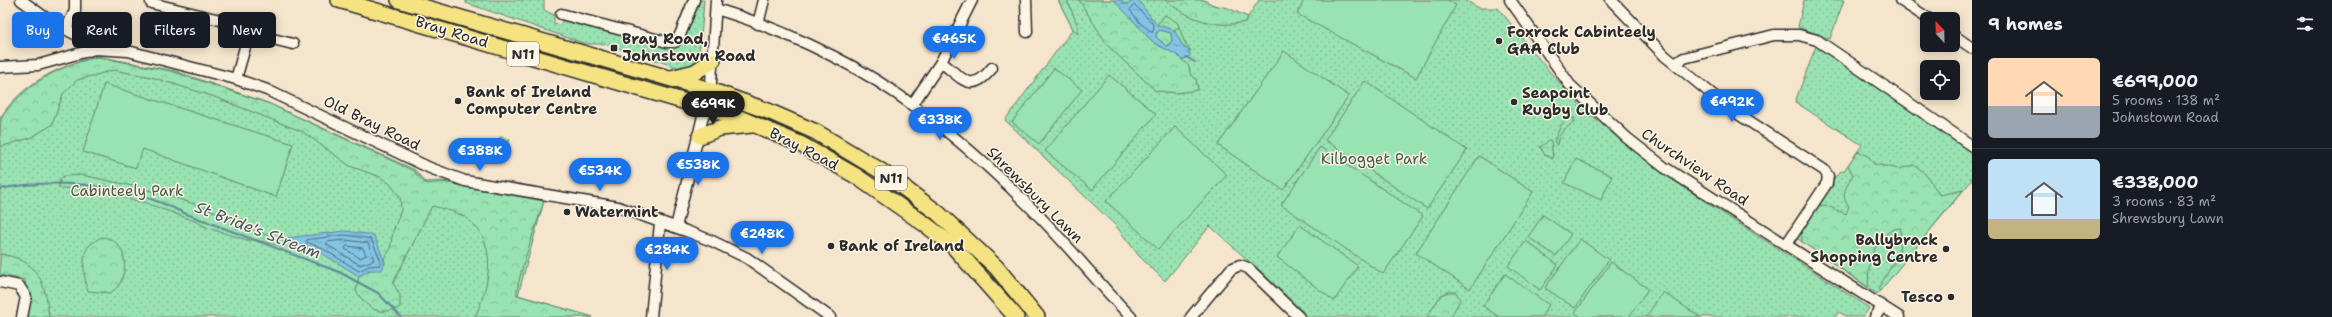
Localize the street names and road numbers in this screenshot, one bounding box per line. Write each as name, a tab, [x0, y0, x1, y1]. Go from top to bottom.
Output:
street label: Bray Road	[413, 11, 491, 53]
road number: N11	[507, 42, 539, 66]
street label: Old Bray Road	[320, 91, 424, 155]
street label: Bray Road	[766, 123, 843, 175]
street label: Churchview Road	[1637, 124, 1753, 211]
street label: Shrewsbury Lawn	[982, 142, 1088, 248]
road number: N11	[875, 166, 907, 190]

